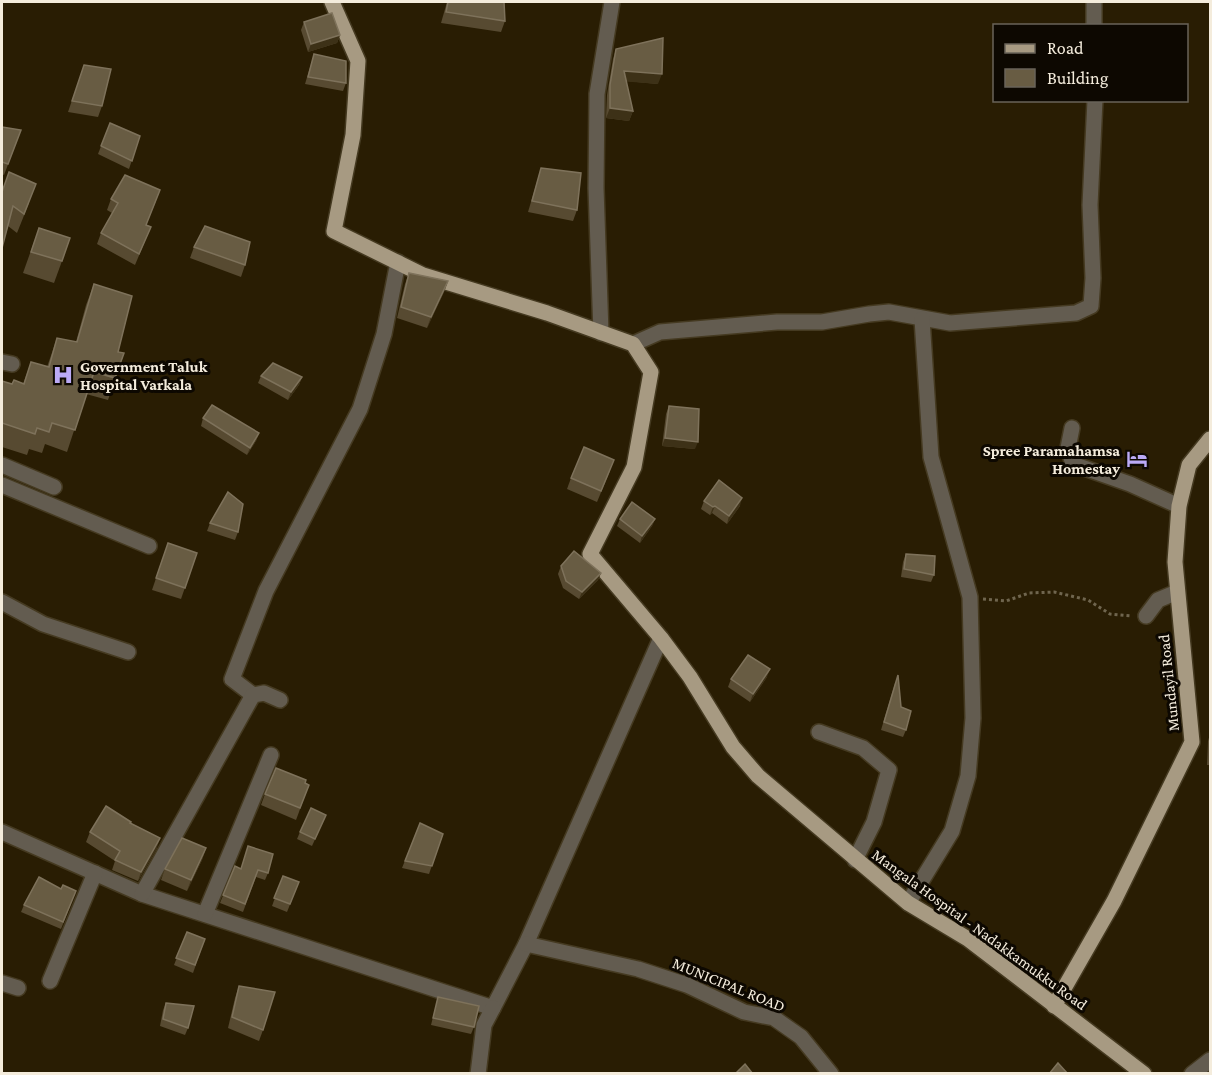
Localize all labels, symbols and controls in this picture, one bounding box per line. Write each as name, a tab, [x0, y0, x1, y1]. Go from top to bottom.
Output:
legend	[993, 24, 1188, 102]
text: Road	[1047, 38, 1084, 58]
text: Building	[1047, 68, 1109, 88]
place label: Government Taluk Hospital Varkala	[80, 358, 208, 393]
hospital icon: Government Taluk Hospital Varkala	[51, 363, 75, 387]
place label: Spree Paramahamsa Homestay	[983, 442, 1120, 477]
hotel icon: Spree Paramahamsa Homestay	[1125, 447, 1149, 471]
street label: Mundayil Road	[1155, 633, 1183, 732]
street label: Mangala Hospital - Nadakkamukku Road	[868, 846, 1091, 1014]
street label: MUNICIPAL ROAD	[670, 954, 788, 1015]

